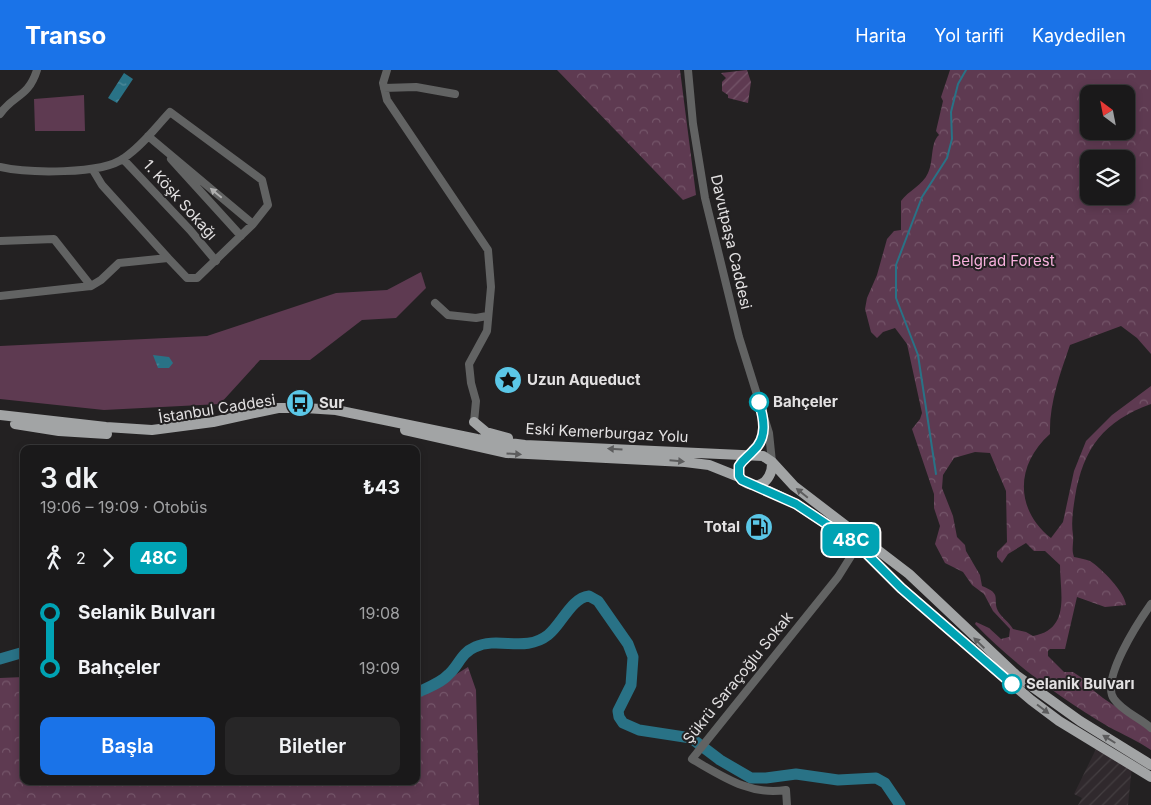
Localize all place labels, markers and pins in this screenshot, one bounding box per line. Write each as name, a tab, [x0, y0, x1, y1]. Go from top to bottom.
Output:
place icon: Uzun Aqueduct	[493, 365, 523, 395]
place label: Uzun Aqueduct	[527, 370, 641, 389]
bus stop icon: Sur	[285, 388, 315, 418]
marker: Bahçeler	[749, 392, 769, 412]
place label: Bahçeler	[773, 392, 838, 411]
place label: Sur	[319, 393, 344, 412]
fuel station icon: Total	[744, 512, 774, 542]
place label: Total	[704, 517, 740, 536]
marker: Selanik Bulvarı	[1002, 674, 1022, 694]
place label: Selanik Bulvarı	[1026, 674, 1135, 693]

